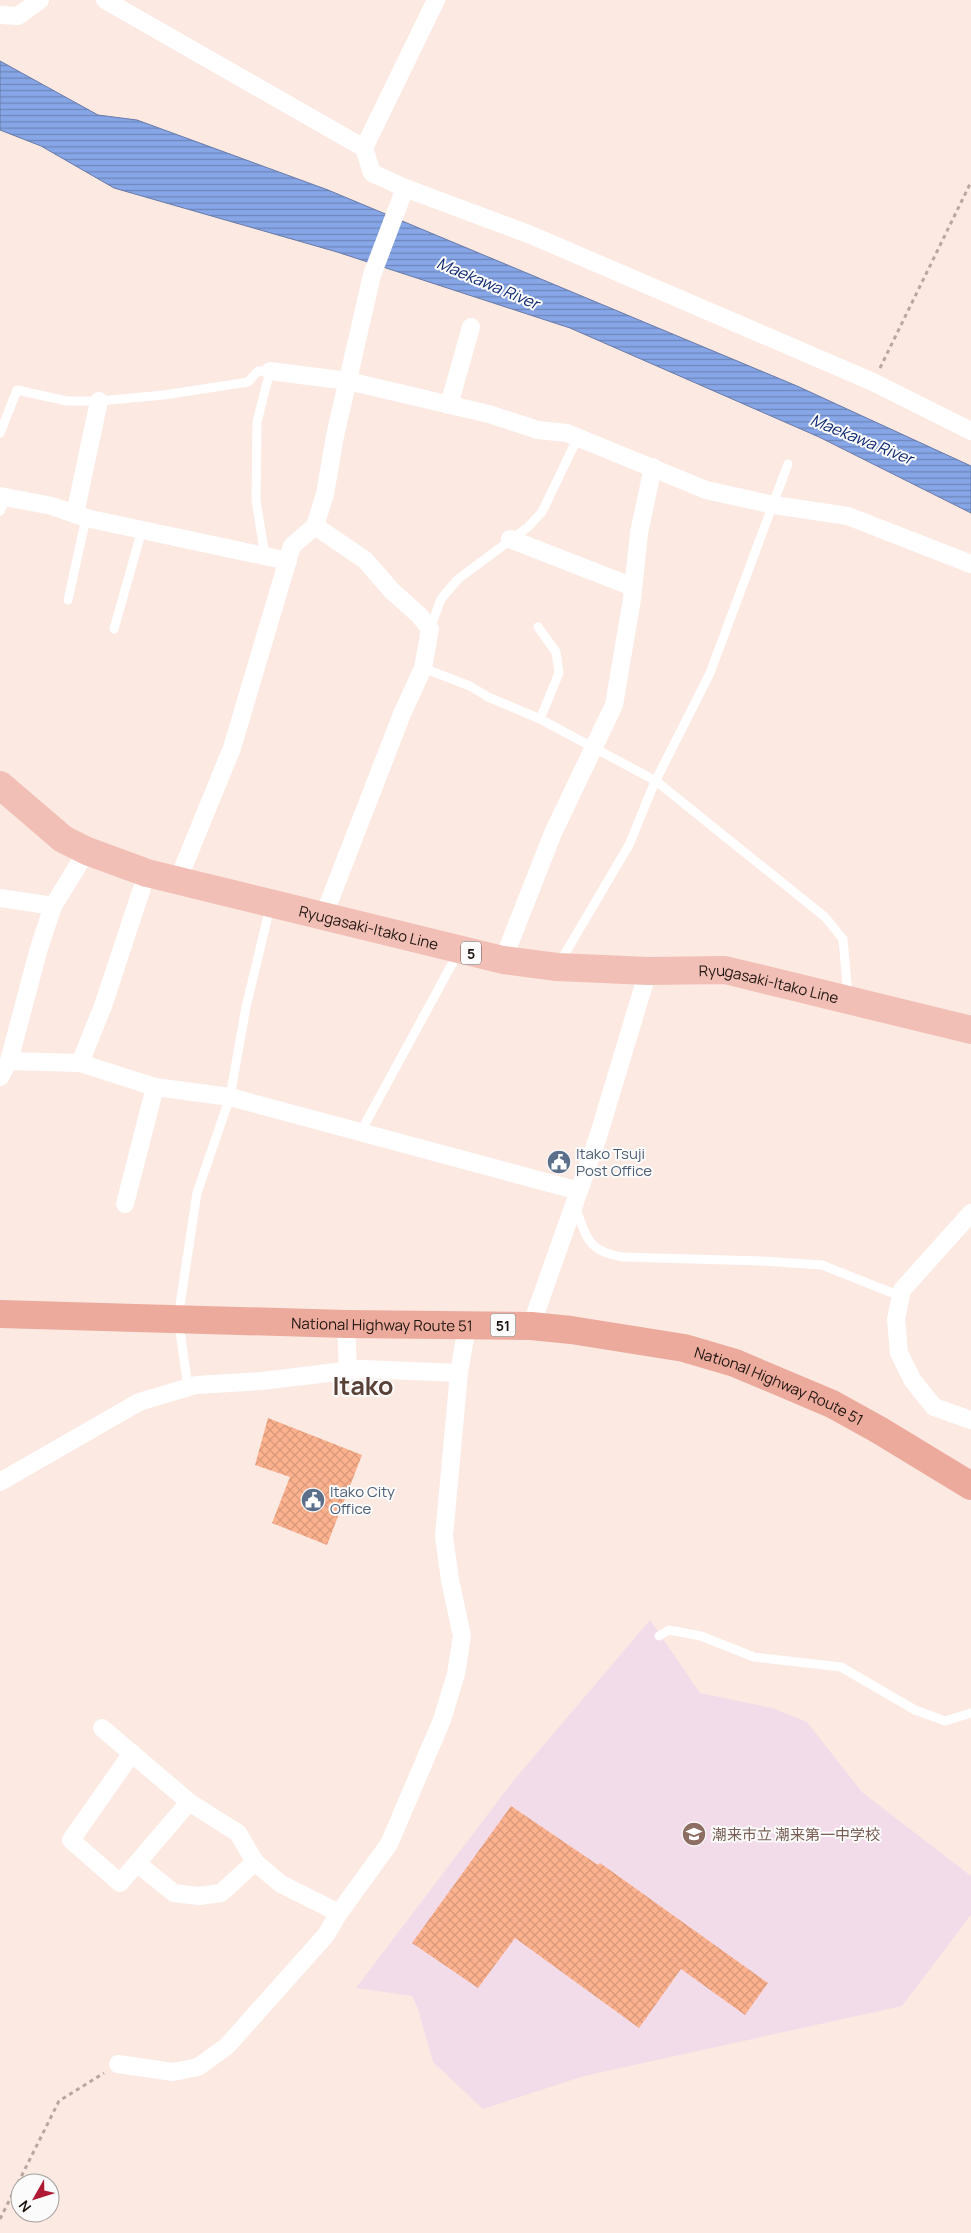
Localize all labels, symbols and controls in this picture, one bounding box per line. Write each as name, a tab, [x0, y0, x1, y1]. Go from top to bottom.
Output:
water label: Maekawa River	[434, 252, 544, 315]
water label: Maekawa River	[807, 408, 919, 470]
street label: Ryugasaki-Itako Line	[297, 900, 441, 954]
road number: 5	[461, 941, 481, 964]
street label: Ryugasaki-Itako Line	[699, 959, 841, 1008]
place label: Itako Tsuji Post Office	[576, 1143, 652, 1181]
public building icon: Itako Tsuji Post Office	[546, 1149, 572, 1175]
street label: National Highway Route 51	[291, 1312, 473, 1336]
road number: 51	[490, 1314, 516, 1336]
street label: National Highway Route 51	[692, 1341, 867, 1430]
district label: Itako	[333, 1368, 393, 1403]
place label: Itako City Office	[330, 1481, 395, 1519]
public building icon: Itako City Office	[300, 1487, 326, 1513]
school or university icon: 潮来市立 潮来第一中学校	[681, 1821, 707, 1847]
place label: 潮来市立 潮来第一中学校	[712, 1824, 880, 1845]
north arrow	[10, 2173, 60, 2223]
text: N	[14, 2197, 35, 2216]

